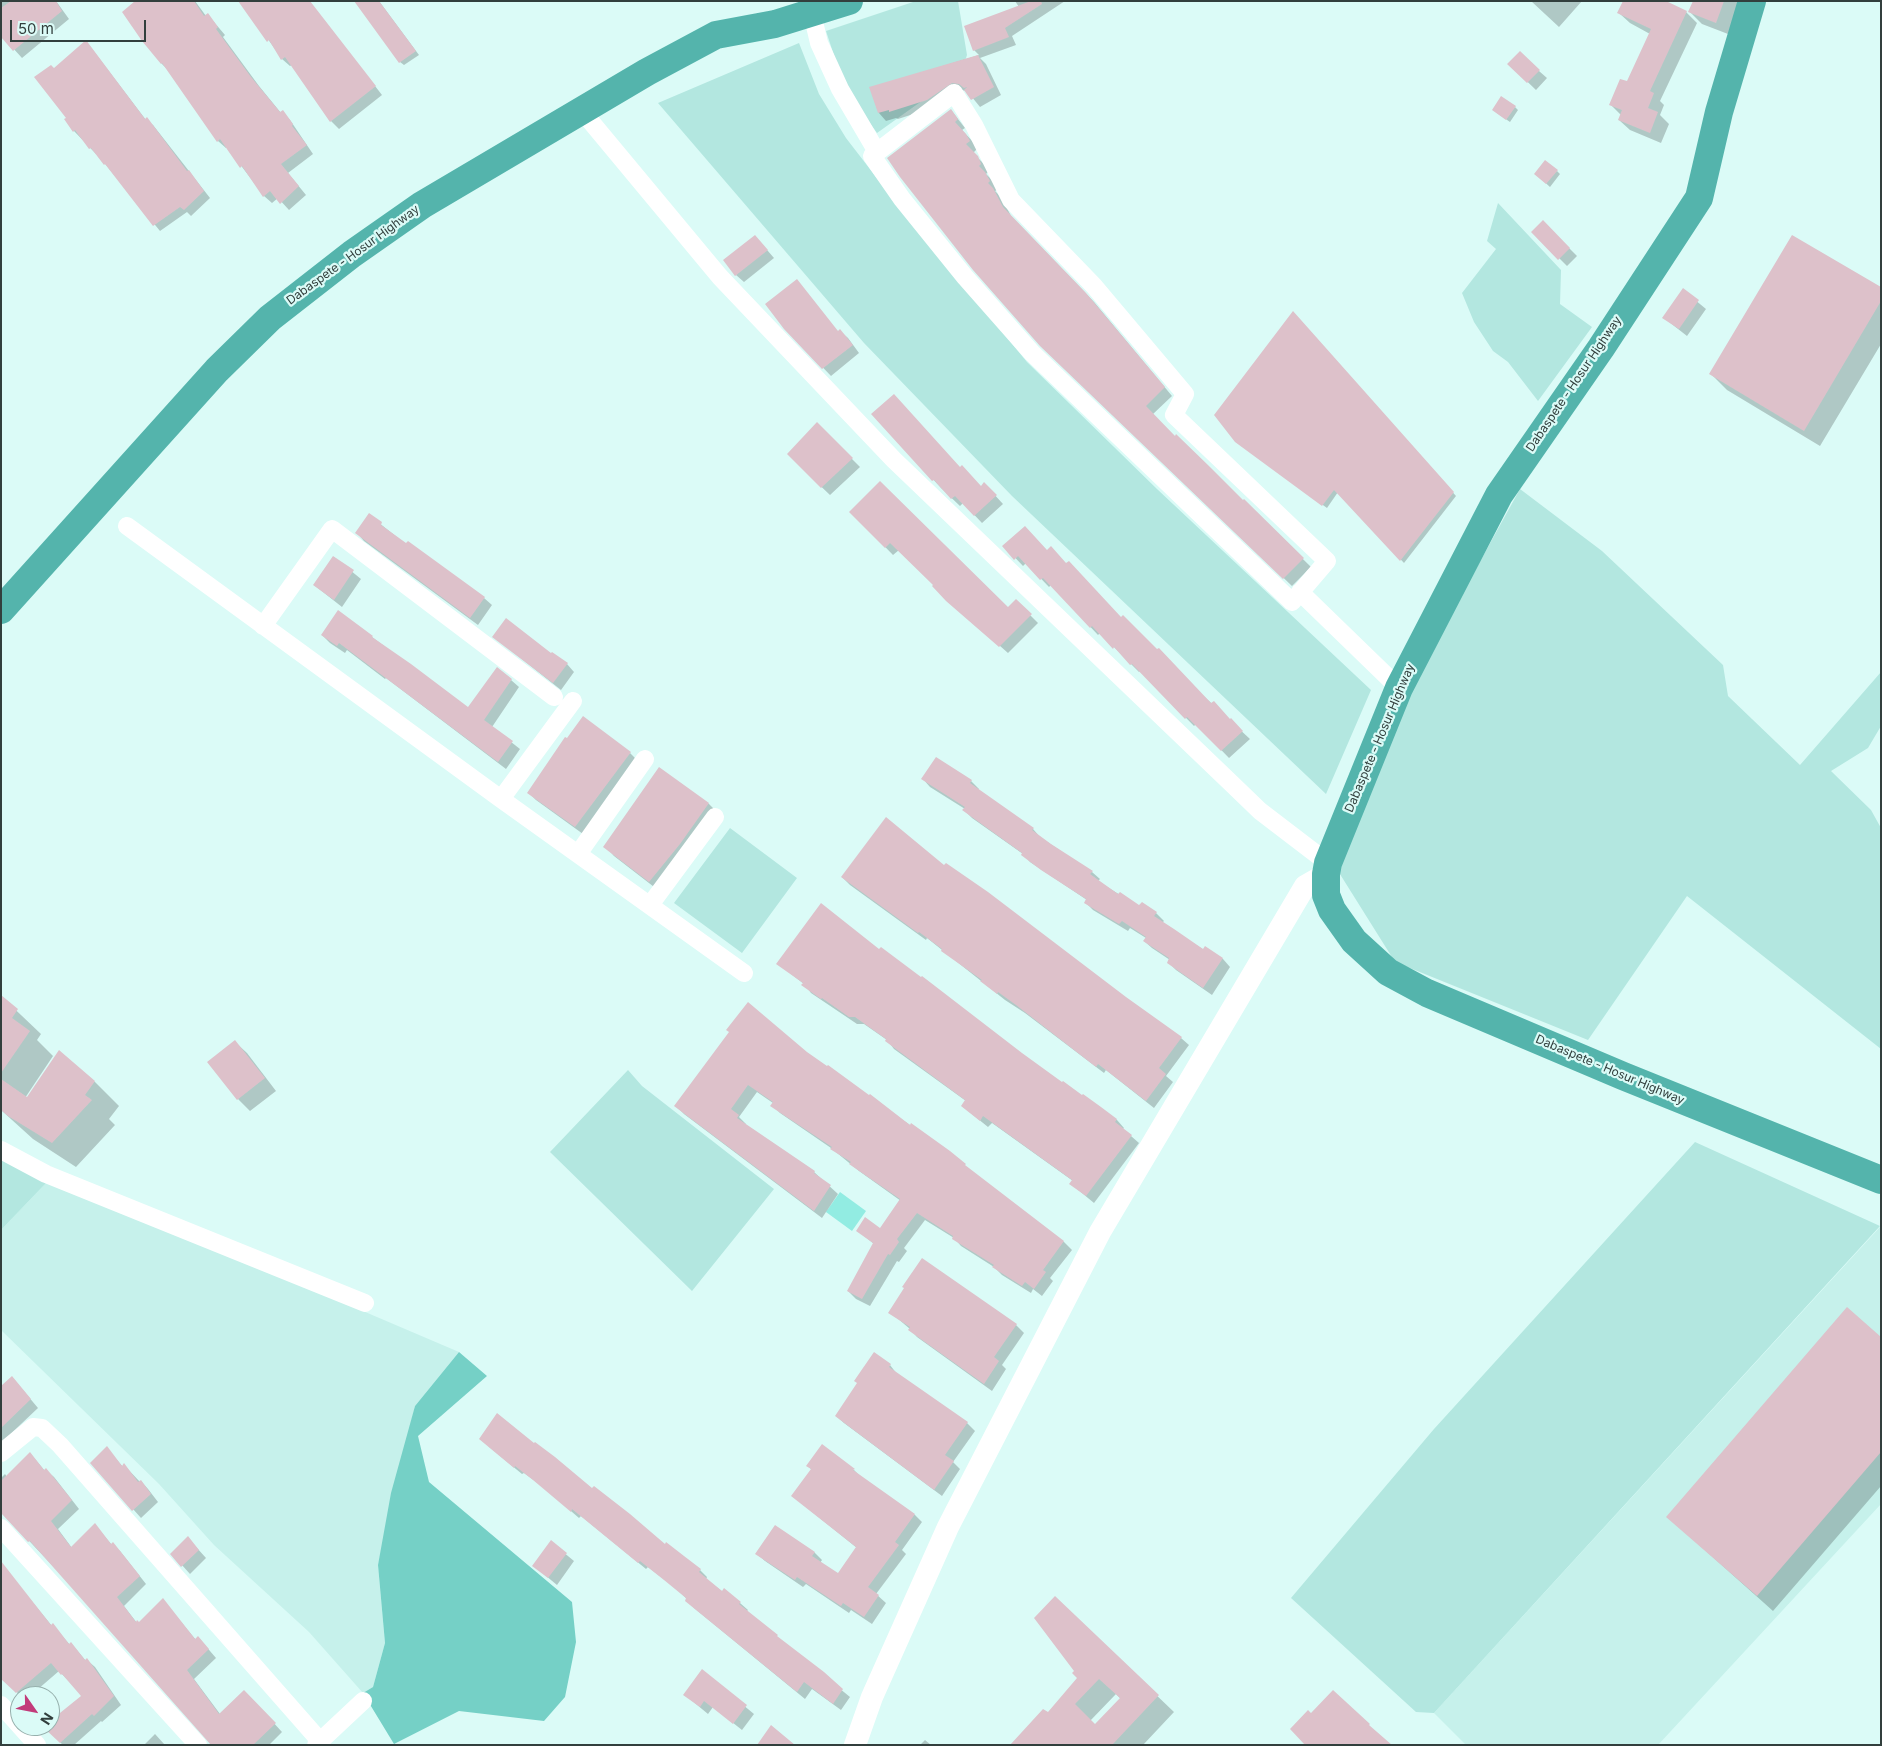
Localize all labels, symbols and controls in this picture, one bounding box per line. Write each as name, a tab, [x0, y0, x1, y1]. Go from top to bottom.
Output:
scale bar	[12, 10, 149, 42]
text: 50 m	[18, 19, 54, 38]
street label: Dabaspete - Hosur Highway	[284, 202, 422, 308]
street label: Dabaspete - Hosur Highway	[1523, 314, 1625, 454]
street label: Dabaspete - Hosur Highway	[1342, 661, 1418, 815]
street label: Dabaspete - Hosur Highway	[1533, 1032, 1687, 1108]
north arrow	[10, 1686, 60, 1736]
text: N	[37, 1710, 57, 1728]

